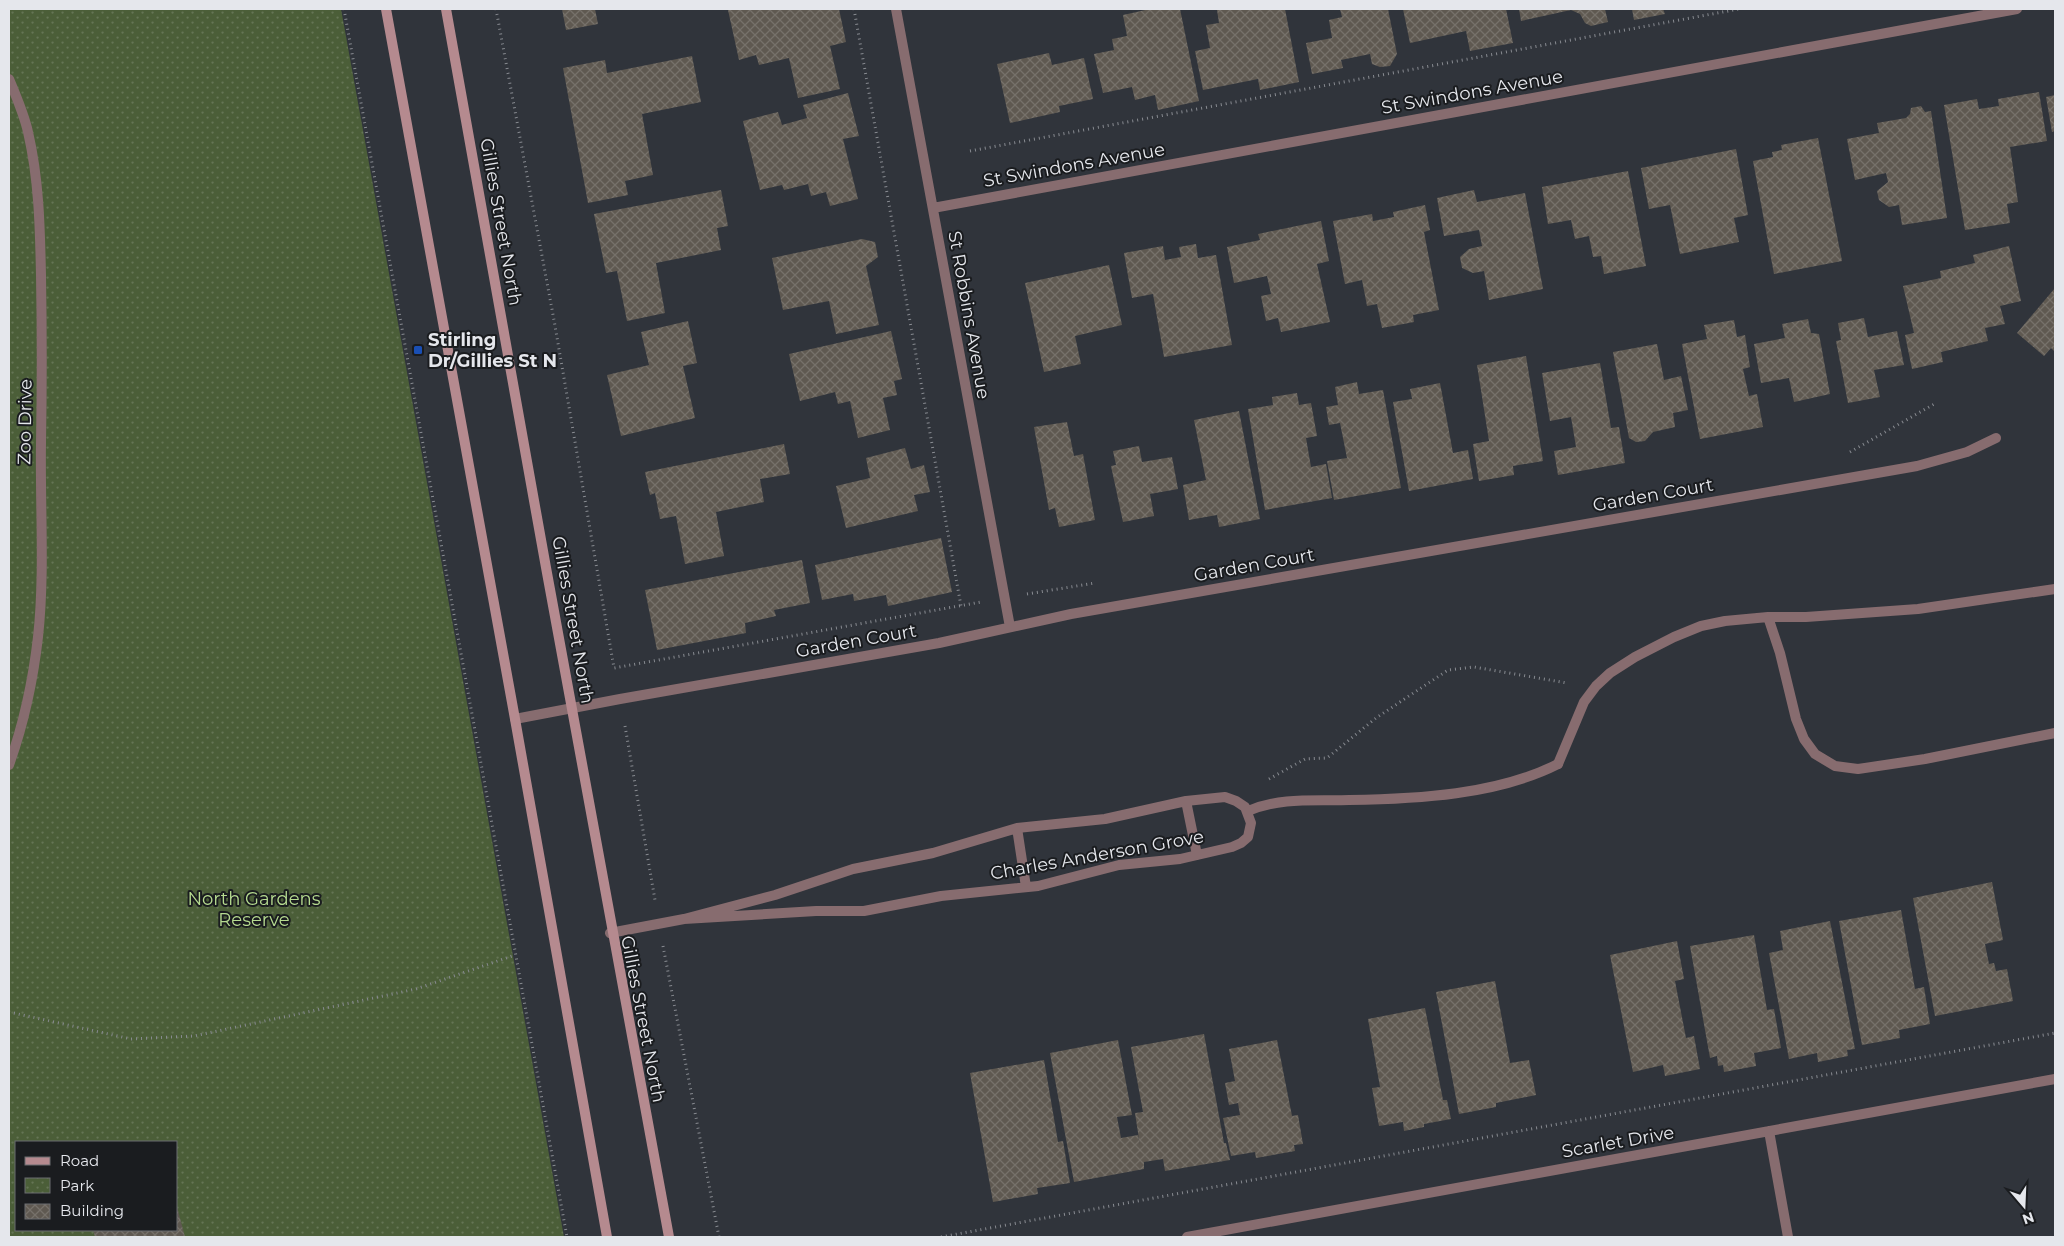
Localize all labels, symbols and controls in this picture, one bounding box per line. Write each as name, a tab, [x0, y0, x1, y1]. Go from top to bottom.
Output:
street label: St Swindons Avenue	[1380, 65, 1565, 119]
street label: Gillies Street North	[475, 137, 527, 307]
street label: St Swindons Avenue	[982, 138, 1167, 192]
street label: St Robbins Avenue	[943, 229, 995, 401]
place label: Stirling Dr/Gillies St N	[428, 329, 557, 372]
marker: Stirling Dr/Gillies St N	[412, 344, 424, 356]
street label: Zoo Drive	[13, 379, 37, 465]
street label: Garden Court	[1591, 474, 1715, 516]
street label: Gillies Street North	[547, 535, 599, 705]
street label: Garden Court	[1192, 544, 1316, 586]
street label: Garden Court	[794, 620, 918, 662]
street label: Charles Anderson Grove	[989, 825, 1206, 885]
park label: North Gardens Reserve	[187, 888, 321, 931]
street label: Gillies Street North	[616, 934, 670, 1104]
street label: Scarlet Drive	[1560, 1121, 1676, 1163]
legend	[15, 1141, 178, 1231]
text: Road	[60, 1151, 99, 1170]
text: Park	[60, 1176, 94, 1195]
north arrow	[1999, 1181, 2049, 1231]
text: Building	[60, 1201, 124, 1220]
text: N	[2020, 1208, 2037, 1229]

